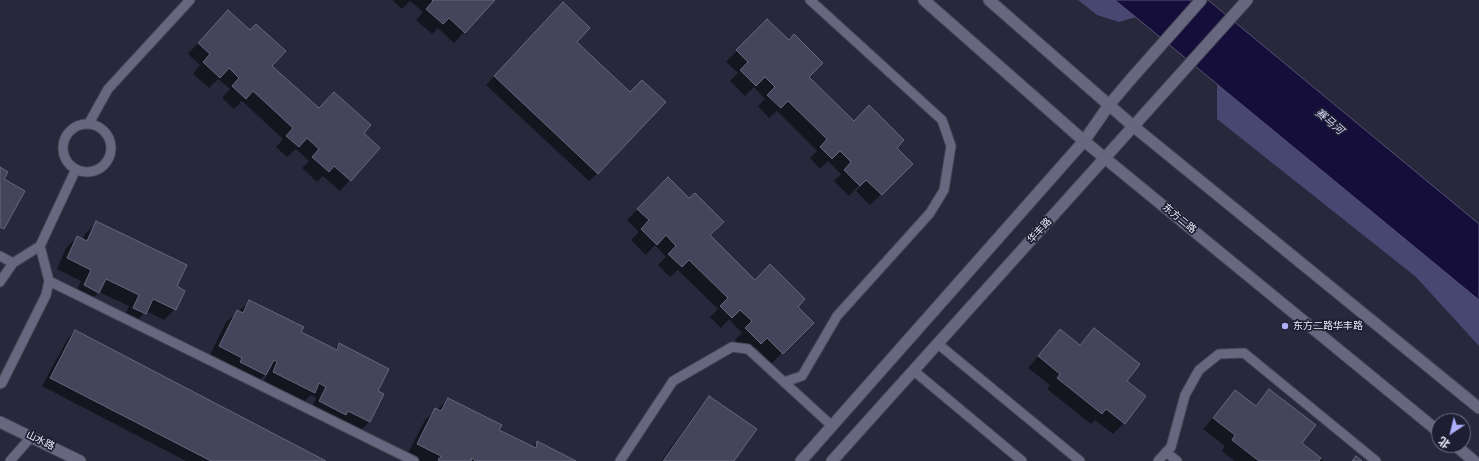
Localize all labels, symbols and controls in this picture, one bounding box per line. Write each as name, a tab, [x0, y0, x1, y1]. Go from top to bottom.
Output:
water label: 赛马河	[1312, 106, 1346, 138]
street label: 东方二路	[1160, 202, 1198, 236]
street label: 华丰路	[1026, 216, 1054, 246]
place label: 东方二路华丰路	[1293, 320, 1363, 332]
marker: 东方二路华丰路	[1280, 321, 1290, 331]
north arrow	[1431, 413, 1471, 453]
street label: 山水路	[24, 429, 56, 453]
text: 北	[1436, 434, 1453, 451]

